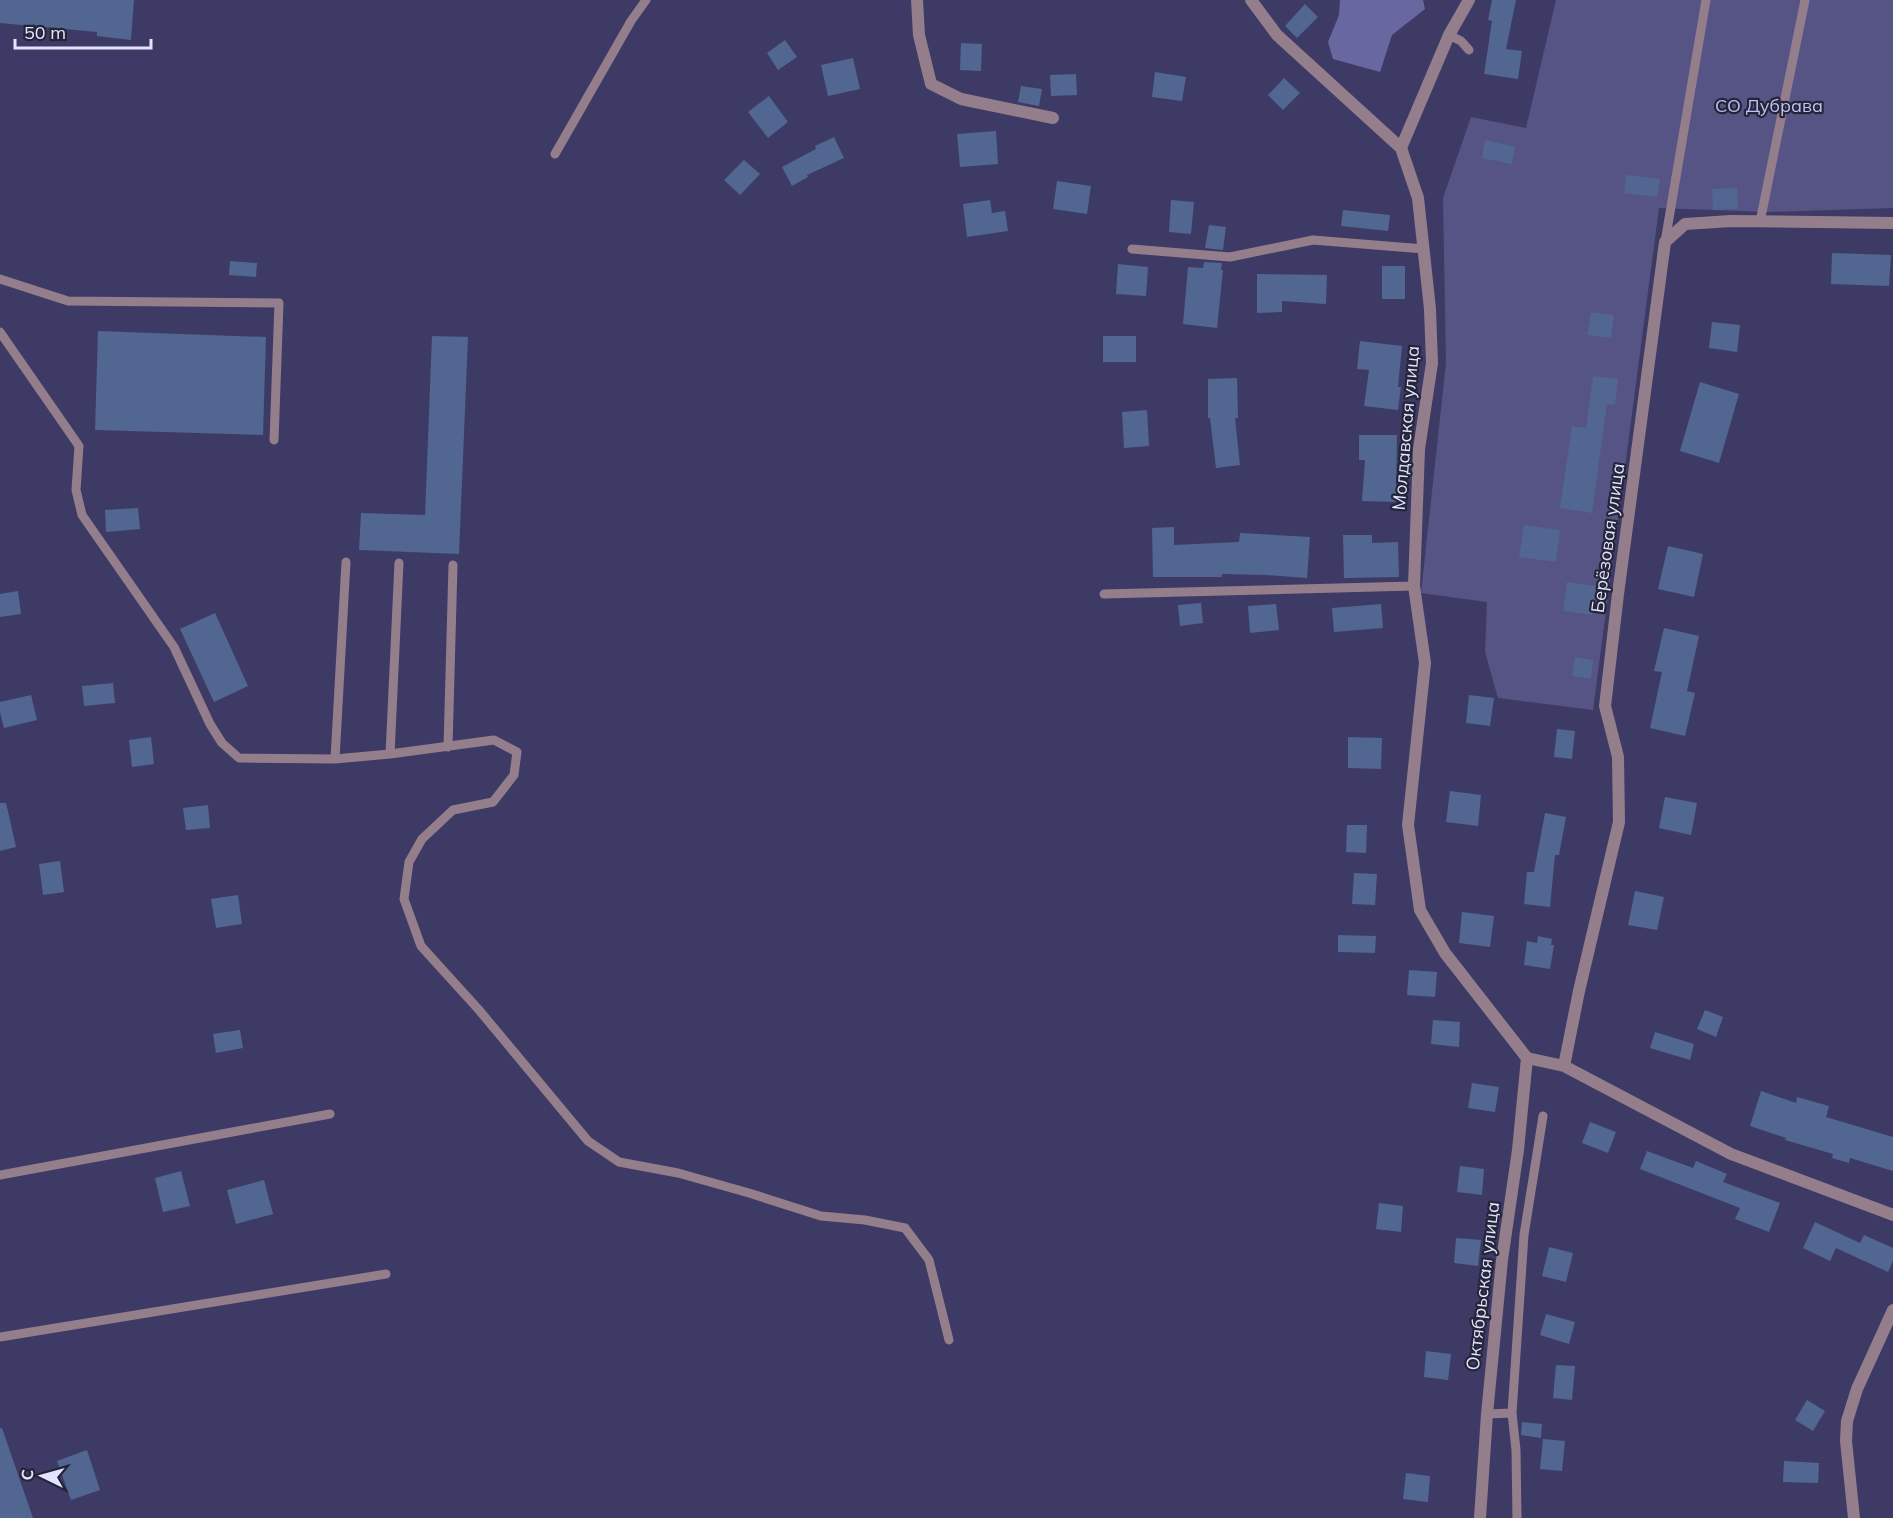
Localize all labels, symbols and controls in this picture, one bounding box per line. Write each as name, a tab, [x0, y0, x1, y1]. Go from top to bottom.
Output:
scale bar	[15, 12, 152, 50]
text: 50 m	[24, 21, 66, 44]
park label: СО Дубрава	[1715, 94, 1823, 117]
street label: Молдавская улица	[1387, 345, 1424, 511]
street label: Берёзовая улица	[1586, 462, 1629, 614]
street label: Октябрьская улица	[1461, 1200, 1504, 1372]
north arrow	[12, 1446, 72, 1506]
text: С	[17, 1468, 37, 1481]

